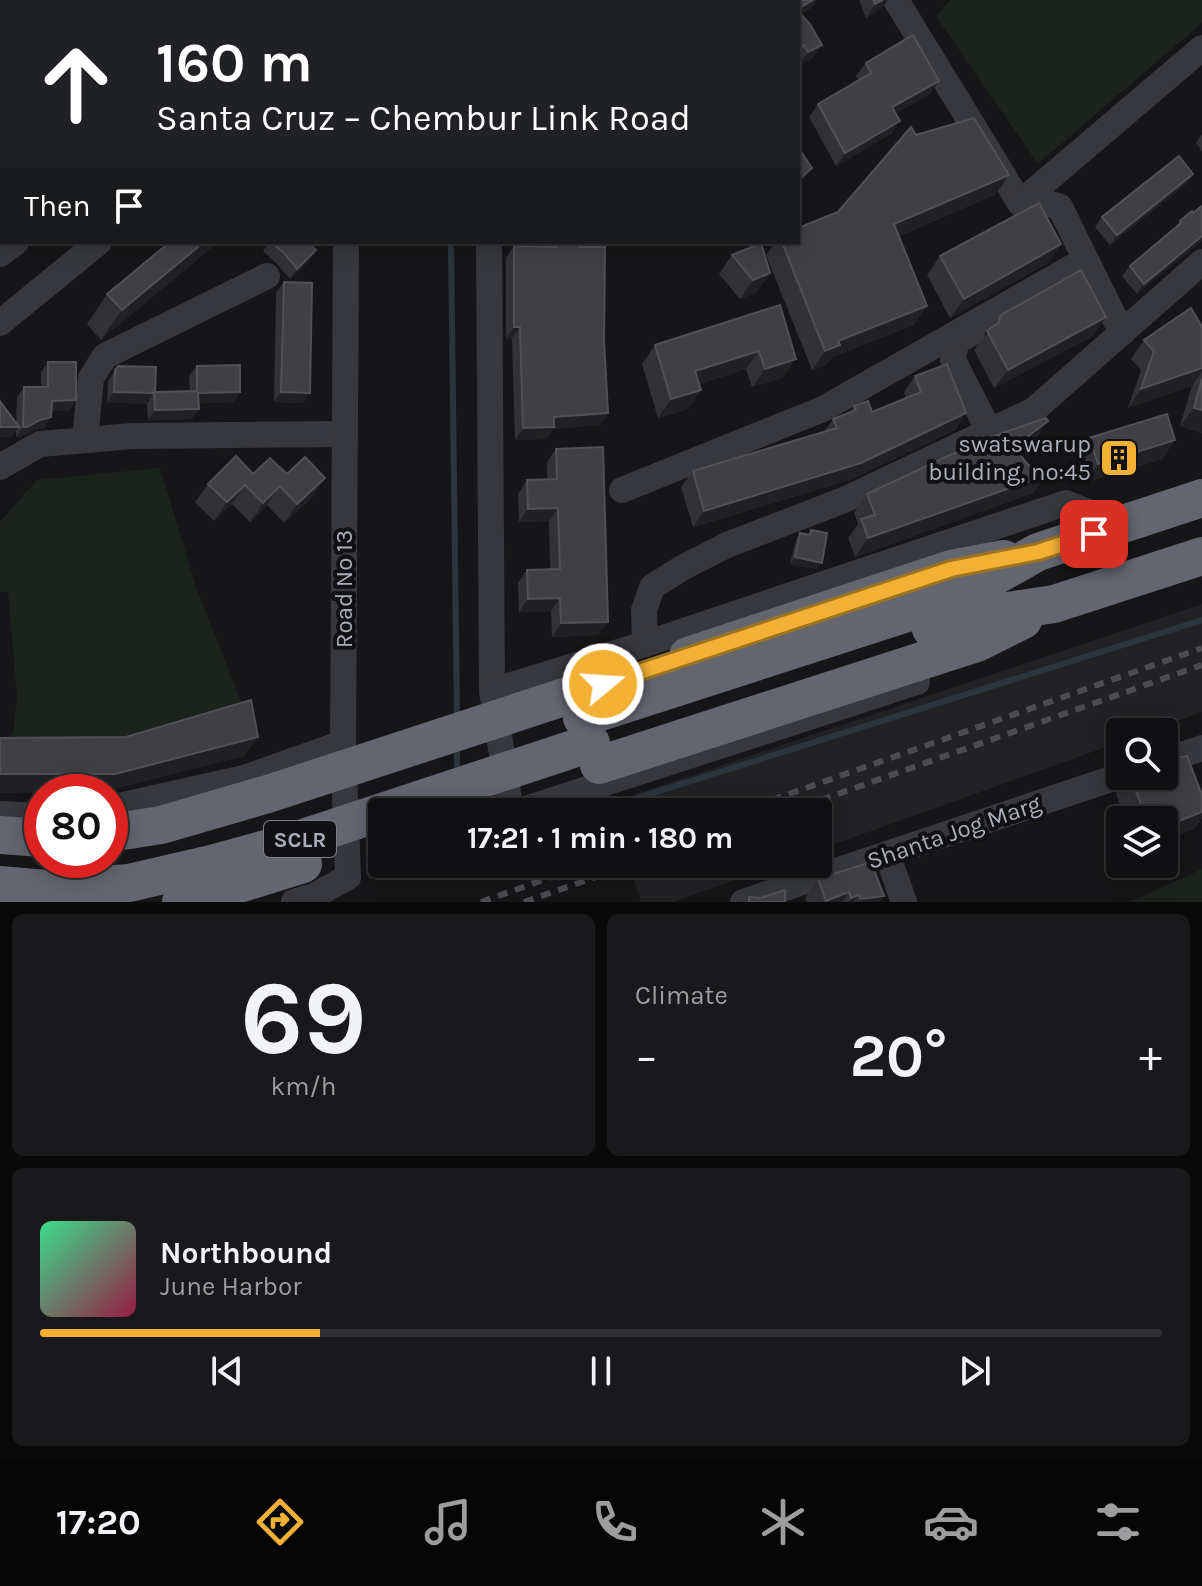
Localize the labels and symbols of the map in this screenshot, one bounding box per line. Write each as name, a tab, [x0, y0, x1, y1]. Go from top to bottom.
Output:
place label: swatswarup building, no:45	[928, 430, 1091, 486]
building icon: swatswarup building, no:45	[1098, 437, 1140, 479]
pin	[1060, 500, 1128, 568]
street label: Road No 13	[330, 530, 358, 648]
position arrow	[561, 642, 645, 726]
speed limit sign: 80	[24, 774, 128, 878]
street label: Shanta Jog Marg	[863, 789, 1045, 875]
road number: SCLR	[264, 821, 336, 857]

